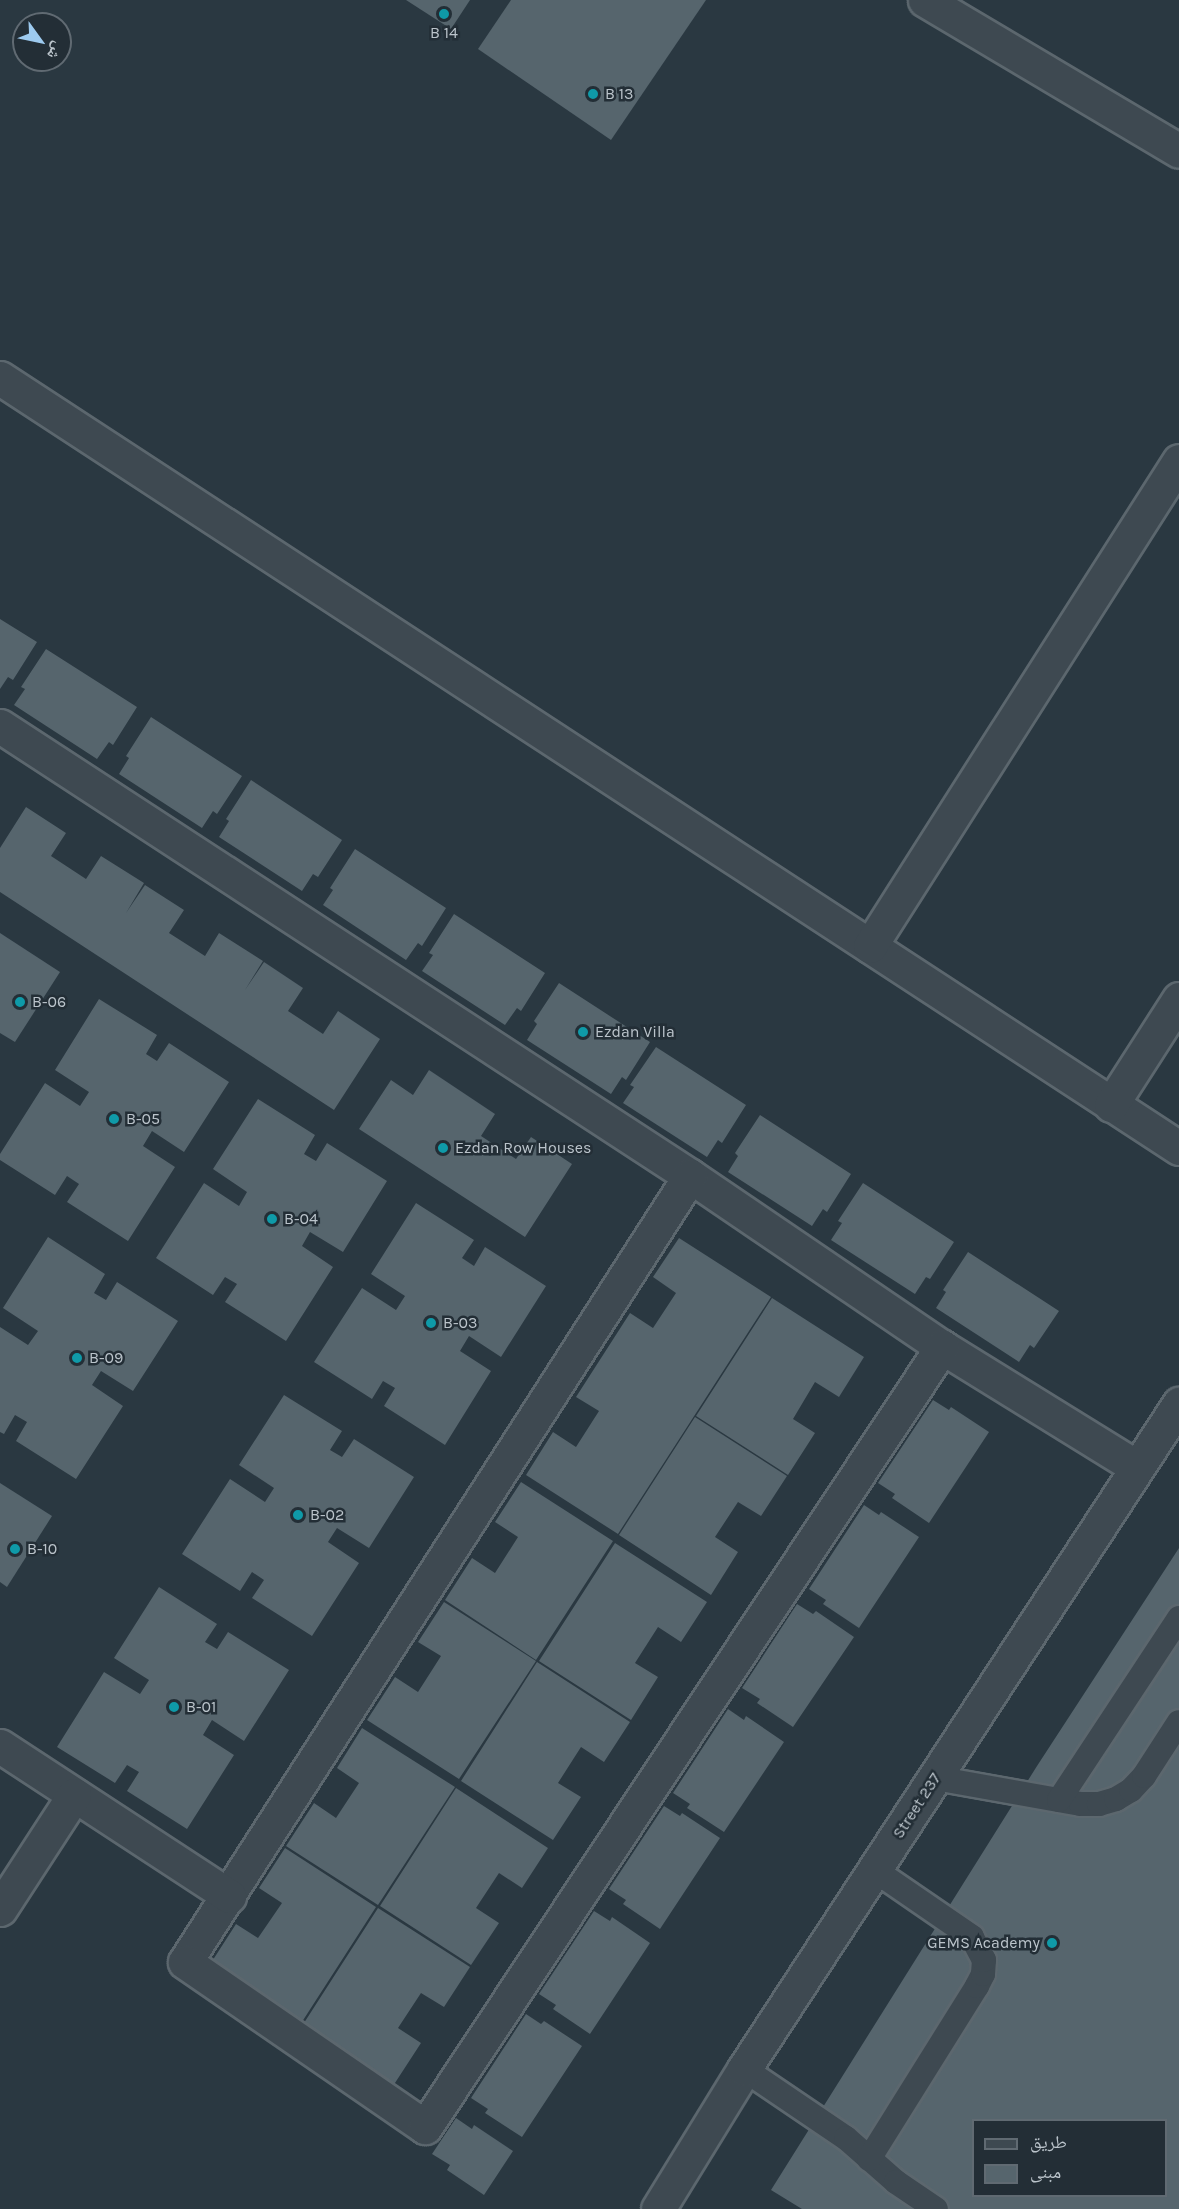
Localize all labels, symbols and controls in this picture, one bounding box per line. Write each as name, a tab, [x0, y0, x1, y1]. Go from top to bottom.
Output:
marker: B 14	[437, 7, 451, 21]
north arrow	[12, 12, 72, 72]
place label: B 14	[430, 23, 458, 43]
text: ش	[43, 39, 68, 63]
place label: B 13	[605, 84, 633, 104]
marker: B 13	[586, 87, 600, 101]
place label: B-06	[32, 992, 66, 1012]
marker: B-06	[13, 995, 27, 1009]
place label: Ezdan Villa	[595, 1022, 675, 1042]
marker: Ezdan Villa	[576, 1025, 590, 1039]
place label: B-05	[126, 1109, 160, 1129]
marker: B-05	[107, 1112, 121, 1126]
place label: Ezdan Row Houses	[455, 1138, 591, 1158]
marker: Ezdan Row Houses	[436, 1141, 450, 1155]
place label: B-04	[284, 1209, 318, 1229]
marker: B-04	[265, 1212, 279, 1226]
place label: B-03	[443, 1313, 477, 1333]
marker: B-03	[424, 1316, 438, 1330]
place label: B-09	[89, 1348, 123, 1368]
marker: B-09	[70, 1351, 84, 1365]
place label: B-02	[310, 1505, 344, 1525]
marker: B-02	[291, 1508, 305, 1522]
place label: B-10	[27, 1539, 57, 1559]
marker: B-10	[8, 1542, 22, 1556]
place label: B-01	[186, 1697, 216, 1717]
marker: B-01	[167, 1700, 181, 1714]
street label: Street 237	[889, 1770, 945, 1842]
place label: GEMS Academy	[927, 1933, 1040, 1953]
marker: GEMS Academy	[1045, 1936, 1059, 1950]
legend	[972, 2119, 1167, 2197]
text: طريق	[1030, 2131, 1067, 2153]
text: مبنى	[1030, 2161, 1061, 2183]

